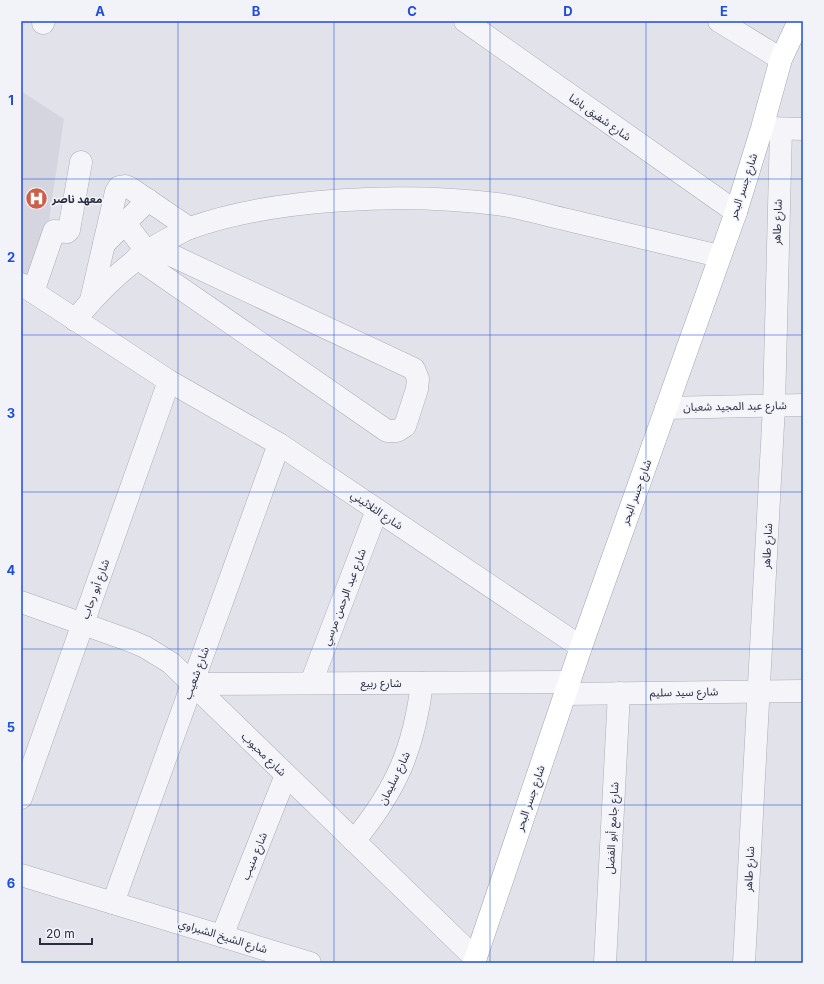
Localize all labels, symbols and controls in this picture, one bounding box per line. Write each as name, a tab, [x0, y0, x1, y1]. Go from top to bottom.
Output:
text: A	[95, 3, 105, 19]
text: B	[252, 3, 261, 19]
text: C	[407, 3, 417, 19]
text: D	[563, 3, 573, 19]
text: E	[720, 3, 728, 19]
street label: شارع شفيق باشا	[566, 90, 634, 145]
text: 1	[8, 92, 14, 108]
street label: شارع جسر البحر	[725, 151, 761, 222]
hospital icon: معهد ناصر	[24, 186, 50, 212]
place label: معهد ناصر	[51, 192, 102, 206]
street label: شارع طاهر	[769, 198, 786, 246]
text: 2	[7, 249, 15, 265]
street label: شارع عبد المجيد شعبان	[683, 398, 787, 415]
text: 3	[7, 405, 15, 421]
street label: شارع جسر البحر	[617, 457, 655, 528]
street label: شارع الثلاثيني	[347, 487, 406, 535]
street label: شارع طاهر	[759, 522, 776, 570]
street label: شارع عبد الرحمن مرسي	[319, 546, 371, 648]
street label: شارع أبو رحاب	[78, 557, 113, 621]
text: 4	[7, 562, 16, 578]
street label: شارع شعيب	[180, 644, 213, 702]
street label: شارع ربيع	[360, 676, 402, 691]
street label: شارع سيد سليم	[650, 684, 719, 702]
text: 5	[7, 719, 15, 735]
street label: شارع محبوب	[238, 729, 290, 780]
street label: شارع سليمان	[375, 749, 414, 807]
street label: شارع جسر البحر	[512, 763, 549, 834]
street label: شارع جامع أبو الفضل	[603, 781, 622, 874]
street label: شارع منيب	[238, 830, 271, 882]
street label: شارع طاهر	[741, 845, 758, 893]
text: 6	[7, 875, 15, 891]
street label: شارع الشيخ الشبراوي	[176, 916, 270, 959]
scale bar	[40, 920, 92, 946]
text: 20 m	[46, 926, 75, 941]

